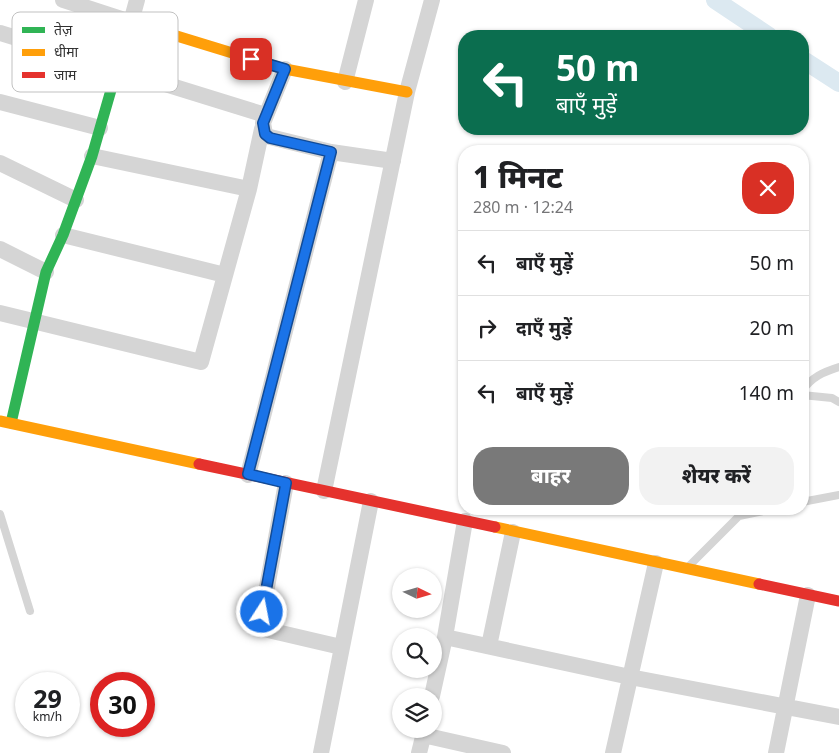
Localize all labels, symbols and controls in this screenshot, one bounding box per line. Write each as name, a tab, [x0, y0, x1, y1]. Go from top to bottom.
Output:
legend	[12, 12, 178, 92]
text: तेज़	[54, 20, 73, 39]
pin	[230, 38, 272, 80]
text: धीमा	[54, 42, 79, 61]
text: 50 m	[556, 44, 639, 91]
icon: arrive	[237, 45, 265, 73]
icon: left	[473, 50, 538, 115]
text: जाम	[54, 65, 77, 84]
text: बाएँ मुड़ें	[556, 89, 617, 119]
text: 1 मिनट	[473, 156, 563, 197]
button: close	[742, 162, 794, 214]
text: 280 m · 12:24	[473, 196, 573, 218]
icon: left	[473, 249, 501, 277]
text: बाएँ मुड़ें	[516, 250, 573, 276]
text: 50 m	[750, 250, 794, 276]
icon: right	[473, 314, 501, 342]
text: दाएँ मुड़ें	[516, 315, 572, 341]
text: 20 m	[750, 315, 794, 341]
icon: left	[473, 379, 501, 407]
text: बाएँ मुड़ें	[516, 380, 573, 406]
text: 140 m	[739, 380, 794, 406]
button: बाहर	[473, 447, 629, 505]
button: शेयर करें	[639, 447, 794, 505]
north arrow	[392, 568, 442, 618]
map controls	[392, 568, 442, 738]
position arrow	[235, 585, 287, 637]
button: search	[392, 628, 442, 678]
speed limit sign: 30	[90, 672, 155, 737]
text: 29	[33, 681, 62, 715]
button: layers	[392, 688, 442, 738]
text: km/h	[33, 708, 62, 725]

